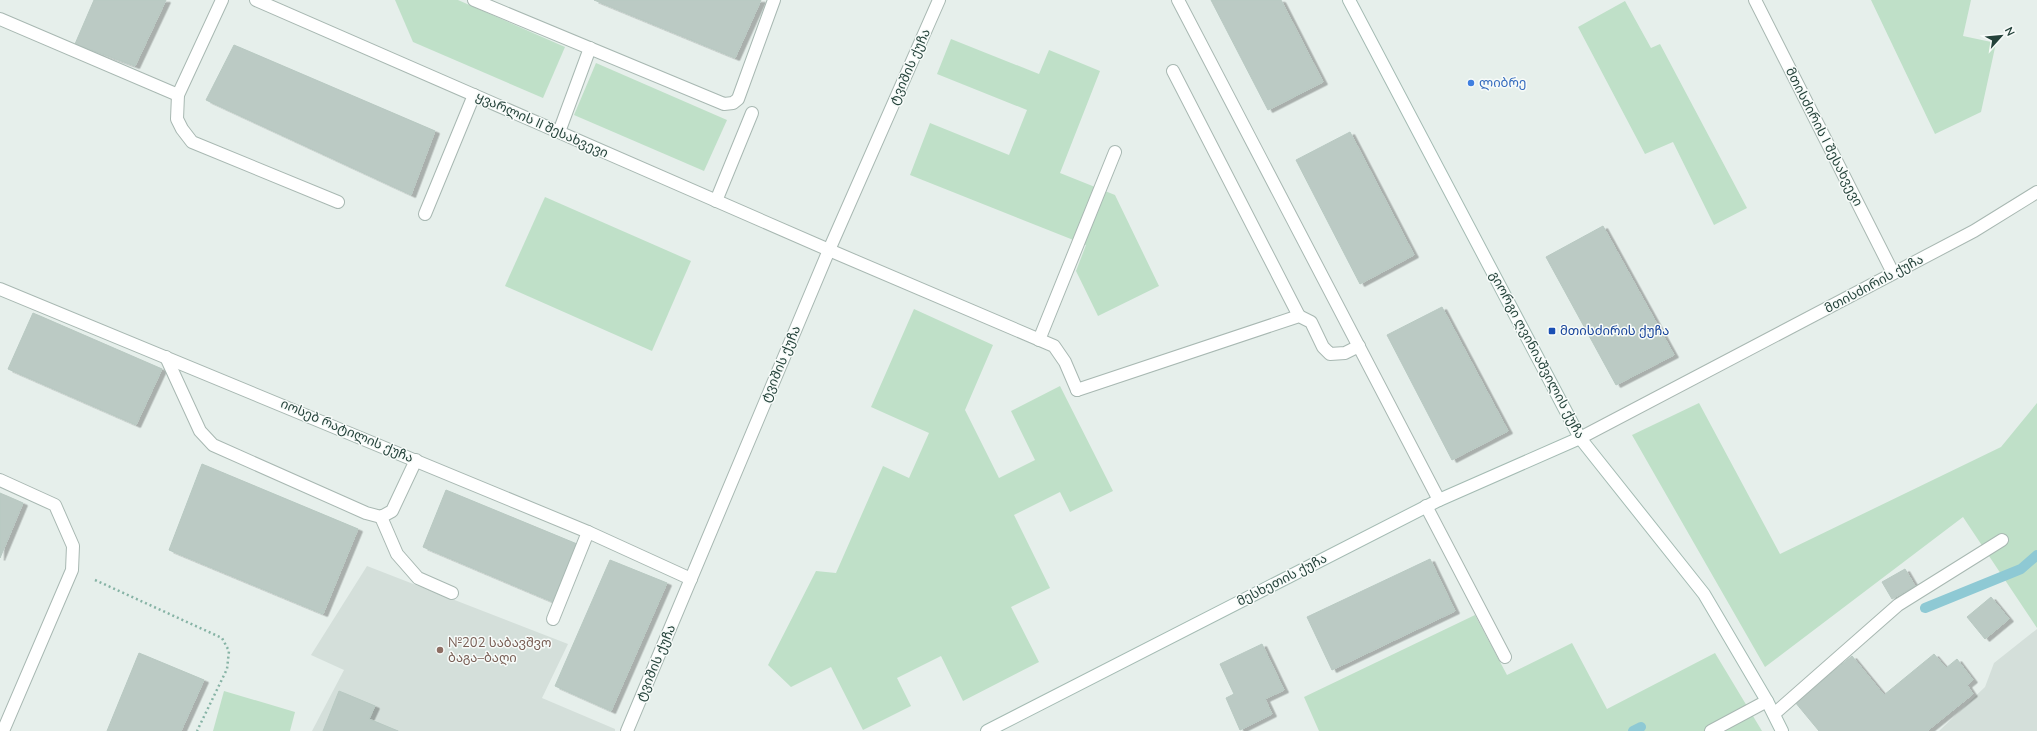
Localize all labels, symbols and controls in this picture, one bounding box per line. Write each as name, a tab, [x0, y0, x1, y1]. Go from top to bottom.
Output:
north arrow	[1981, 16, 2021, 56]
text: N	[2001, 25, 2018, 39]
street label: ტვიშის ქუჩა	[885, 26, 935, 108]
street label: მთისძირის I შესახვევი	[1781, 64, 1867, 210]
place label: ლიბრე	[1479, 74, 1526, 92]
marker: ლიბრე	[1466, 78, 1476, 88]
street label: ყვარლის II შესახვევი	[473, 88, 611, 162]
street label: მთისძირის ქუჩა	[1821, 250, 1927, 318]
street label: გიორგი ღვინიაშვილის ქუჩა	[1485, 268, 1589, 442]
place label: მთისძირის ქუჩა	[1560, 322, 1669, 340]
street label: ტვიშის ქუჩა	[757, 323, 805, 405]
marker: მთისძირის ქუჩა	[1547, 326, 1557, 336]
street label: იოსებ რატილის ქუჩა	[278, 395, 416, 467]
street label: მესხეთის ქუჩა	[1234, 550, 1330, 610]
street label: ტვიშის ქუჩა	[632, 622, 680, 704]
place label: №202 საბავშვო ბაგა–ბაღი	[448, 634, 551, 667]
marker: №202 საბავშვო ბაგა–ბაღი	[435, 645, 445, 655]

